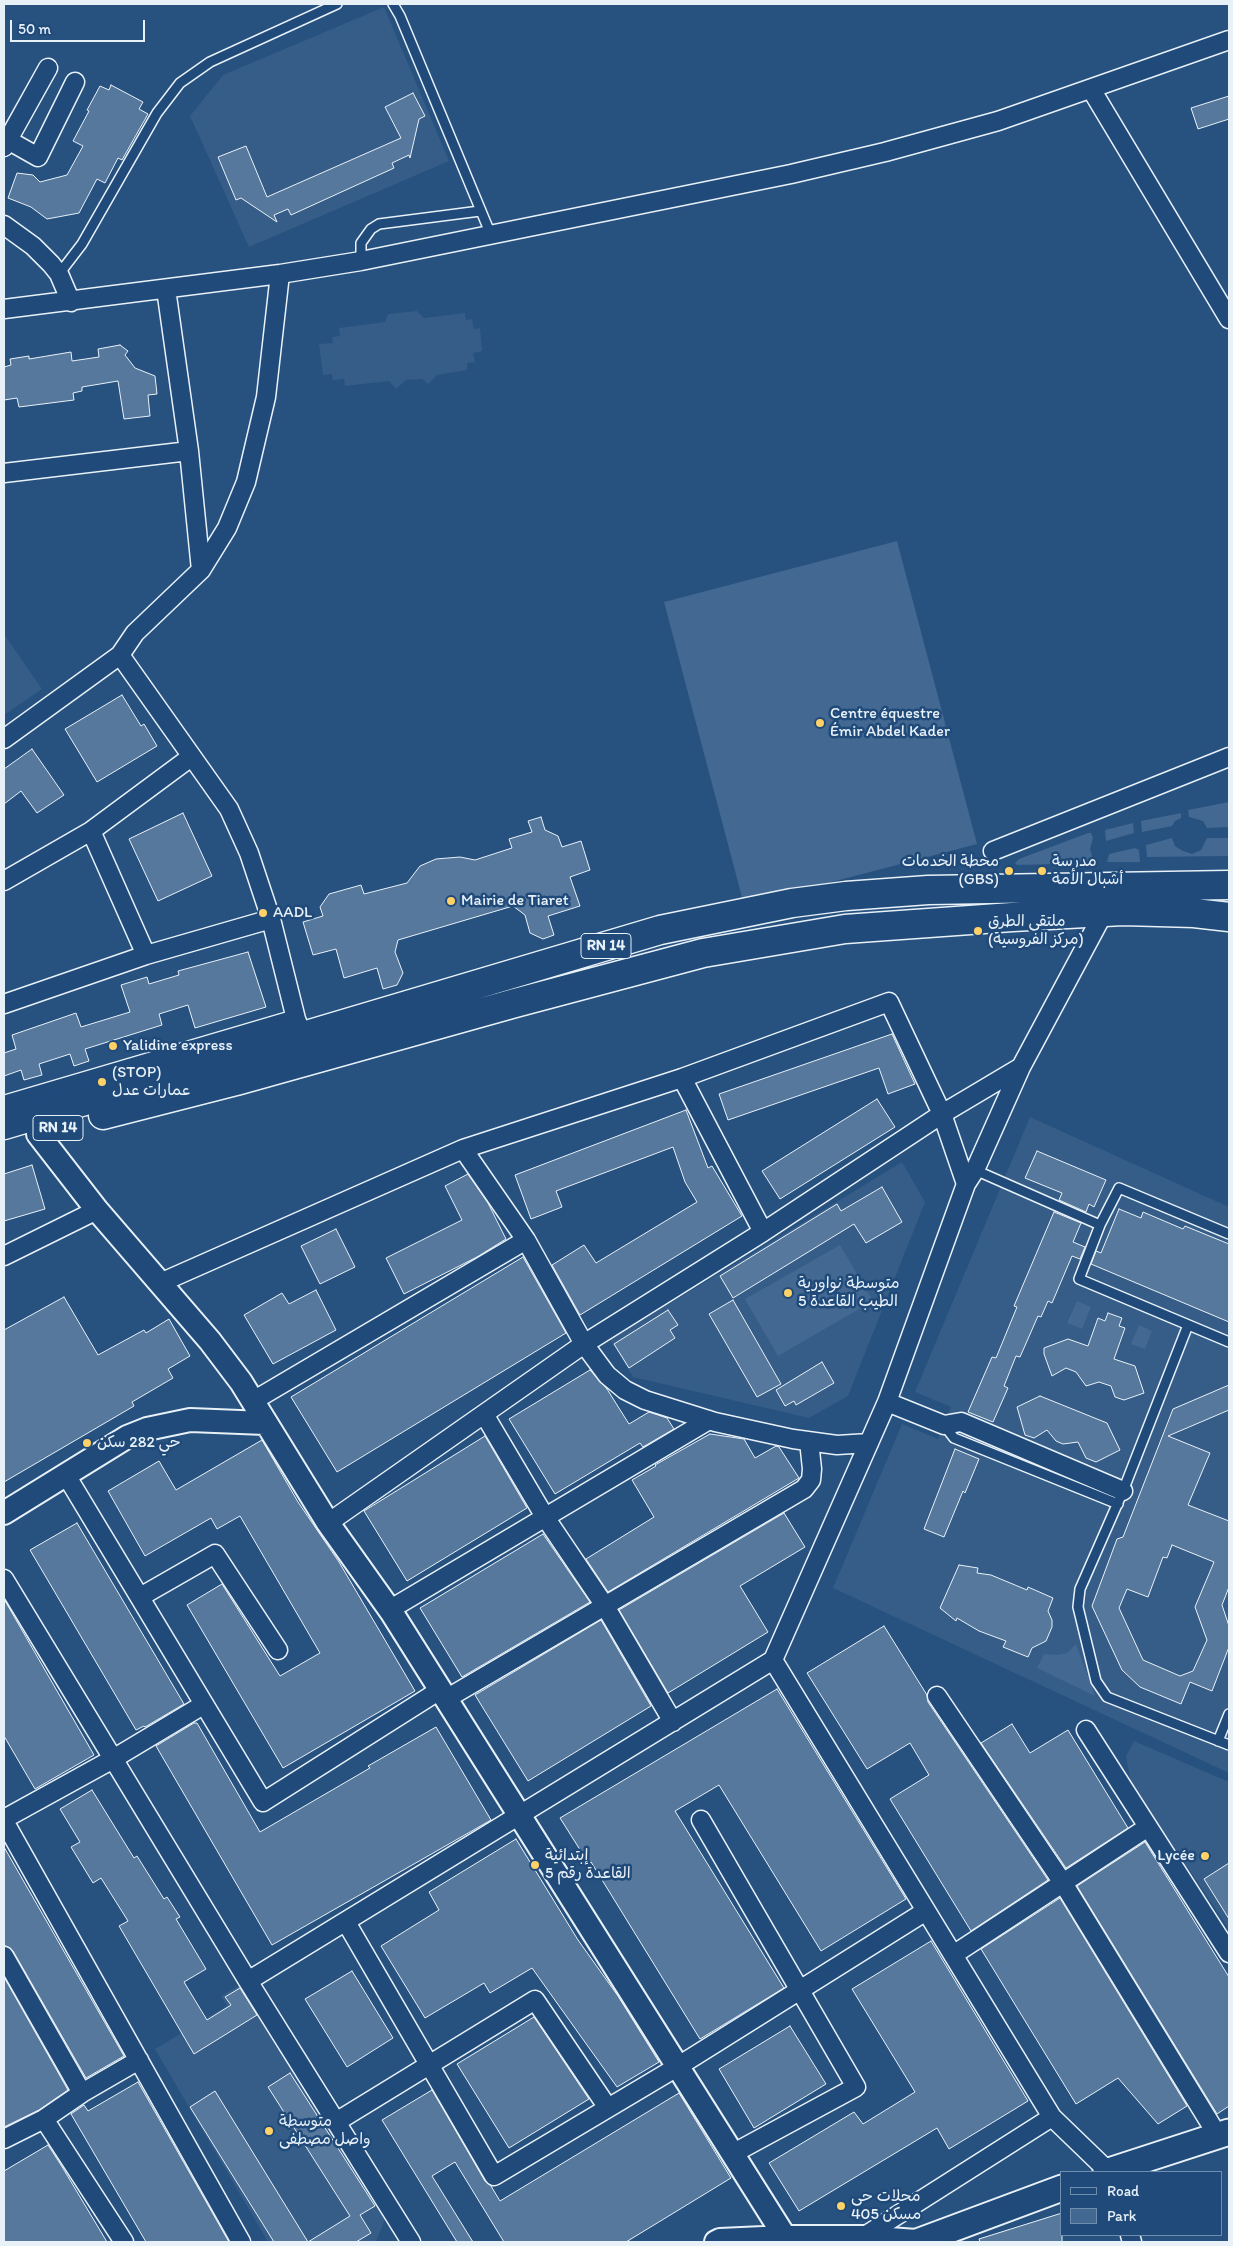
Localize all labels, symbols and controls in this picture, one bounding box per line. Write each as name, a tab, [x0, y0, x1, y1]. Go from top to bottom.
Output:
scale bar	[12, 10, 148, 42]
text: 50 m	[18, 20, 51, 38]
place label: Centre équestre Émir Abdel Kader	[830, 704, 950, 742]
marker: Centre équestre Émir Abdel Kader	[814, 717, 826, 729]
place label: محطة الخدمات (GBS)	[902, 852, 999, 890]
place label: مدرسة أشبال الأمة	[1052, 852, 1123, 890]
marker: محطة الخدمات (GBS)	[1003, 865, 1015, 877]
marker: مدرسة أشبال الأمة	[1036, 865, 1048, 877]
place label: Mairie de Tiaret	[461, 891, 569, 911]
marker: Mairie de Tiaret	[445, 895, 457, 907]
place label: AADL	[273, 903, 312, 923]
marker: AADL	[257, 907, 269, 919]
place label: ملتقى الطرق (مركز الفروسية)	[988, 912, 1084, 950]
marker: ملتقى الطرق (مركز الفروسية)	[972, 925, 984, 937]
road number: RN 14	[581, 934, 631, 958]
place label: Yalidine express	[123, 1036, 233, 1056]
marker: Yalidine express	[107, 1040, 119, 1052]
place label: (STOP) عمارات عدل	[112, 1063, 191, 1101]
marker: (STOP) عمارات عدل	[96, 1076, 108, 1088]
road number: RN 14	[33, 1116, 83, 1140]
place label: متوسطة نواورية الطيب القاعدة 5	[798, 1274, 900, 1312]
marker: متوسطة نواورية الطيب القاعدة 5	[782, 1287, 794, 1299]
place label: حي 282 سكن	[97, 1433, 181, 1453]
marker: حي 282 سكن	[81, 1437, 93, 1449]
place label: إبتدائية القاعدة رقم 5	[545, 1846, 631, 1884]
place label: Lycée	[1157, 1846, 1195, 1866]
marker: Lycée	[1199, 1850, 1211, 1862]
marker: إبتدائية القاعدة رقم 5	[529, 1859, 541, 1871]
place label: متوسطة واصل مصطفى	[279, 2112, 371, 2150]
marker: متوسطة واصل مصطفى	[263, 2125, 275, 2137]
legend	[1060, 2171, 1223, 2236]
text: Road	[1107, 2182, 1139, 2200]
place label: محلات حي 405 مسكن	[851, 2187, 921, 2225]
marker: محلات حي 405 مسكن	[835, 2200, 847, 2212]
text: Park	[1107, 2207, 1137, 2225]

